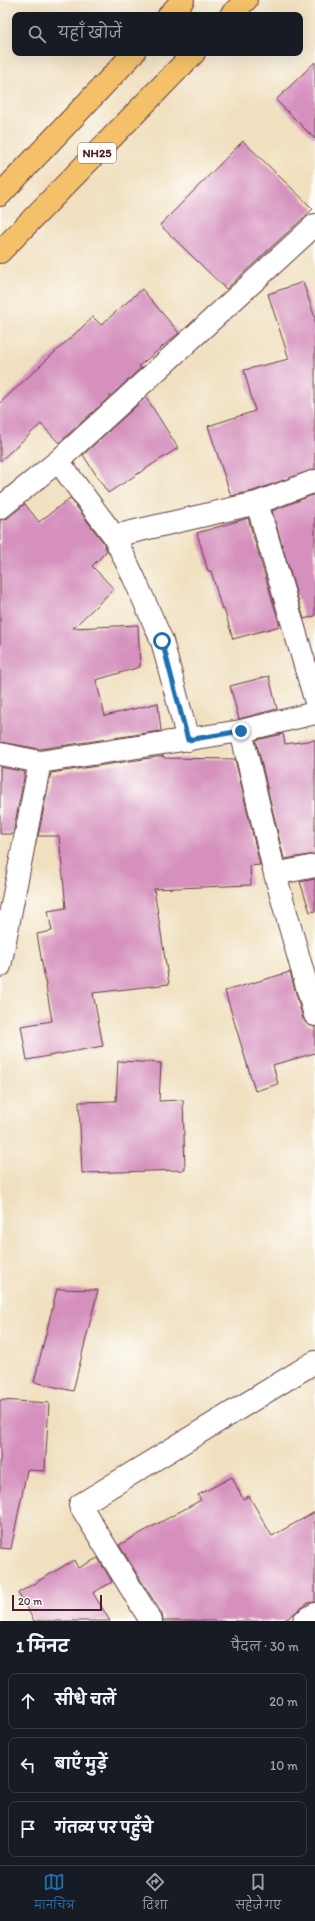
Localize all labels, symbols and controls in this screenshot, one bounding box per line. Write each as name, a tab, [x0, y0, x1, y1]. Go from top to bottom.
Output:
search box	[12, 12, 303, 56]
icon: search	[26, 23, 48, 45]
text: यहाँ खोजें	[58, 24, 122, 42]
road number: NH25	[78, 143, 116, 163]
route start	[153, 632, 171, 650]
route end	[232, 722, 250, 740]
scale bar	[12, 1593, 102, 1612]
text: 20 m	[18, 1595, 42, 1608]
text: 1 मिनट	[16, 1636, 69, 1656]
text: पैदल · 30 m	[231, 1639, 299, 1654]
icon: ahead	[17, 1690, 39, 1712]
text: सीधे चलें	[55, 1691, 116, 1709]
text: 20 m	[269, 1694, 298, 1709]
icon: left	[17, 1754, 39, 1776]
text: बाएँ मुड़ें	[55, 1755, 107, 1773]
text: 10 m	[270, 1758, 298, 1773]
icon: arrive	[17, 1818, 39, 1840]
text: गंतव्य पर पहुँचे	[55, 1819, 153, 1837]
tab: मानचित्र	[34, 1871, 74, 1917]
tab: दिशा	[143, 1871, 167, 1917]
tab: सहेजे गए	[236, 1871, 281, 1917]

